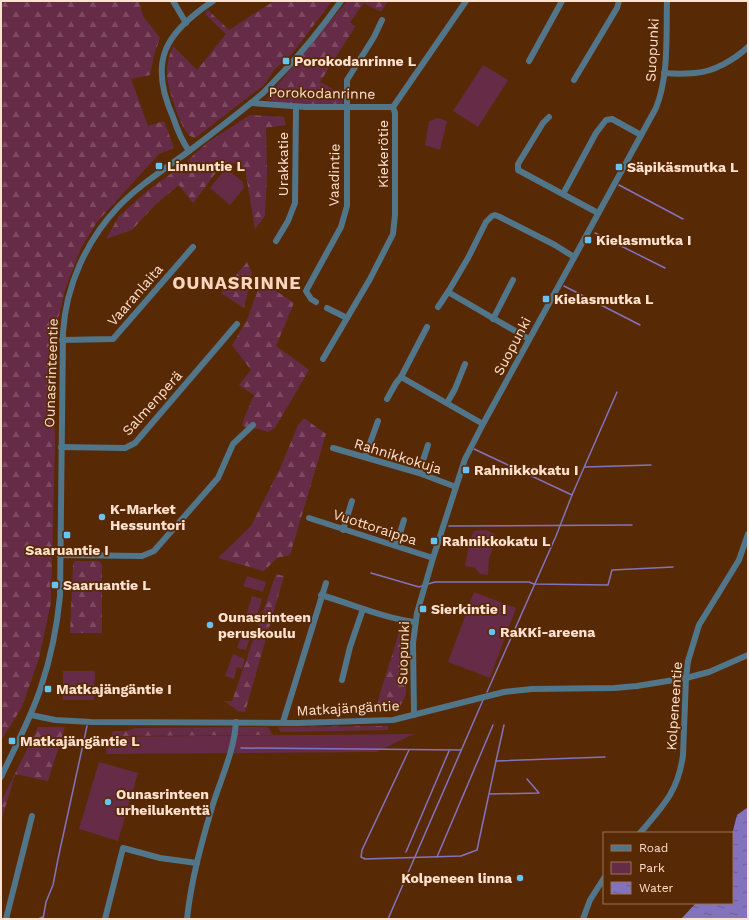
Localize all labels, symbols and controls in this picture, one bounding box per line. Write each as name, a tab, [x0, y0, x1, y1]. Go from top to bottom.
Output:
street label: Suopunki	[642, 18, 662, 82]
place label: Porokodanrinne L	[294, 53, 417, 69]
marker: Porokodanrinne L	[281, 56, 291, 66]
street label: Porokodanrinne	[268, 84, 376, 102]
street label: Kiekerötie	[375, 120, 391, 188]
street label: Urakkatie	[275, 132, 291, 196]
street label: Vaadintie	[325, 143, 343, 207]
place label: Linnuntie L	[167, 158, 245, 174]
place label: Säpikäsmutka L	[627, 159, 739, 175]
marker: Linnuntie L	[154, 161, 164, 171]
marker: Säpikäsmutka L	[614, 162, 624, 172]
place label: Kielasmutka I	[596, 232, 691, 248]
marker: Kielasmutka I	[583, 235, 593, 245]
street label: Vaaranlaita	[104, 261, 166, 329]
district label: OUNASRINNE	[172, 272, 302, 293]
place label: Kielasmutka L	[554, 291, 654, 307]
marker: Kielasmutka L	[541, 294, 551, 304]
street label: Suopunki	[490, 314, 534, 378]
street label: Ounasrinteentie	[41, 318, 61, 428]
street label: Salmenperä	[119, 367, 185, 439]
street label: Rahnikkokuja	[352, 435, 444, 477]
place label: Rahnikkokatu I	[474, 462, 578, 478]
marker: Rahnikkokatu I	[461, 465, 471, 475]
place label: K-Market Hessuntori	[110, 501, 185, 533]
street label: Vuottoraippa	[331, 506, 419, 548]
marker: K-Market Hessuntori	[97, 512, 107, 522]
marker: Saaruantie I	[62, 530, 72, 540]
place label: Rahnikkokatu L	[442, 533, 551, 549]
marker: Rahnikkokatu L	[429, 536, 439, 546]
place label: Saaruantie I	[25, 542, 109, 558]
place label: Saaruantie L	[63, 577, 151, 593]
marker: Saaruantie L	[50, 580, 60, 590]
place label: Sierkintie I	[431, 601, 506, 617]
marker: Sierkintie I	[418, 604, 428, 614]
place label: Ounasrinteen peruskoulu	[218, 609, 311, 641]
marker: Ounasrinteen peruskoulu	[205, 620, 215, 630]
street label: Suopunki	[394, 621, 412, 685]
place label: RaKKi-areena	[500, 624, 596, 640]
marker: RaKKi-areena	[487, 627, 497, 637]
street label: Kolpeneentie	[663, 661, 685, 751]
place label: Matkajängäntie I	[56, 681, 172, 697]
marker: Matkajängäntie I	[43, 684, 53, 694]
street label: Matkajängäntie	[296, 697, 400, 719]
place label: Matkajängäntie L	[20, 733, 140, 749]
marker: Matkajängäntie L	[7, 736, 17, 746]
place label: Ounasrinteen urheilukenttä	[116, 786, 211, 818]
marker: Ounasrinteen urheilukenttä	[103, 797, 113, 807]
legend	[603, 832, 733, 904]
text: Road	[639, 841, 668, 855]
text: Park	[639, 861, 665, 875]
place label: Kolpeneen linna	[401, 870, 513, 886]
marker: Kolpeneen linna	[515, 873, 525, 883]
text: Water	[639, 881, 674, 895]

